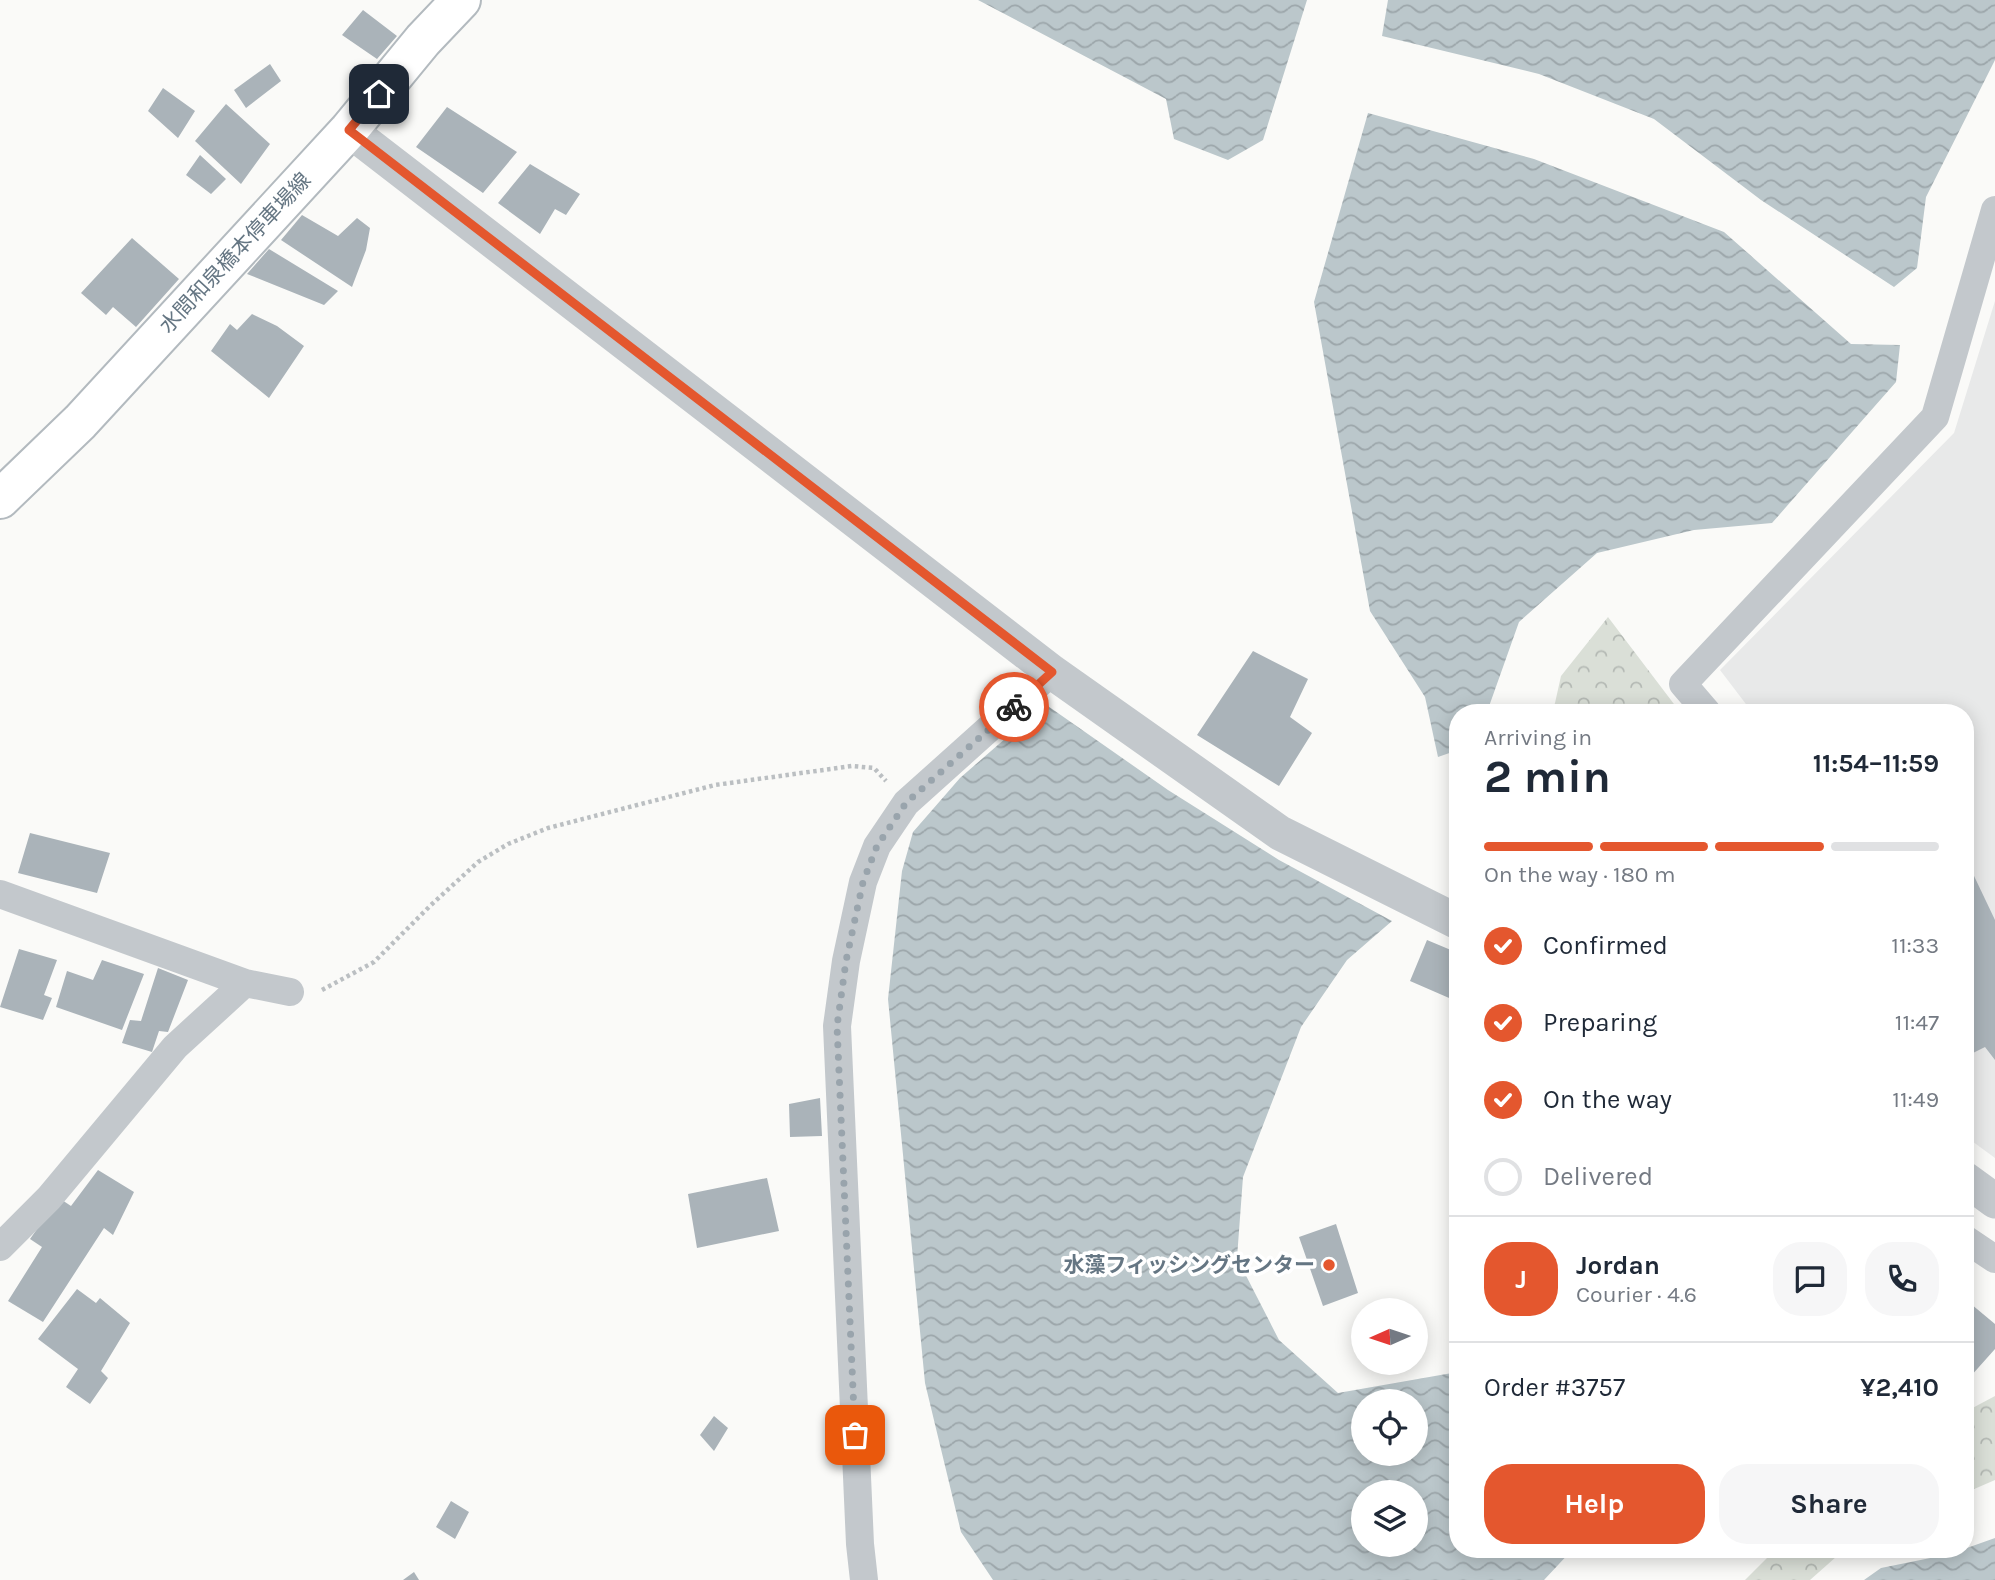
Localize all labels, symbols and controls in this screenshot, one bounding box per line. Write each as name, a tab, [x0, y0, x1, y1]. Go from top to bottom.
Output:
pin	[349, 64, 409, 124]
icon: home	[360, 75, 398, 113]
street label: 水間和泉橋本停車場線	[155, 168, 315, 338]
courier	[979, 672, 1049, 742]
icon: bike	[995, 688, 1033, 726]
text: Arriving in	[1484, 724, 1592, 751]
text: 11:54–11:59	[1813, 748, 1939, 779]
text: 2 min	[1484, 750, 1611, 804]
text: On the way · 180 m	[1484, 861, 1675, 888]
icon: check	[1484, 927, 1522, 965]
text: Confirmed	[1543, 930, 1668, 961]
text: 11:33	[1891, 932, 1939, 959]
icon: check	[1484, 1004, 1522, 1042]
text: Preparing	[1543, 1007, 1657, 1038]
text: 11:47	[1895, 1009, 1939, 1036]
icon: check	[1484, 1081, 1522, 1119]
text: On the way	[1543, 1084, 1672, 1115]
text: 11:49	[1892, 1086, 1939, 1113]
text: Delivered	[1543, 1161, 1653, 1192]
button: chat	[1773, 1242, 1847, 1316]
button: phone	[1865, 1242, 1939, 1316]
text: Jordan	[1576, 1250, 1660, 1281]
place label: 水藻フィッシングセンター	[1063, 1253, 1315, 1277]
marker: 水藻フィッシングセンター	[1321, 1257, 1337, 1273]
text: J	[1515, 1264, 1527, 1295]
text: Courier · 4.6	[1576, 1281, 1697, 1308]
north arrow	[1351, 1298, 1428, 1376]
map controls	[1351, 1298, 1428, 1557]
text: Order #3757	[1484, 1372, 1625, 1403]
text: ¥2,410	[1860, 1372, 1939, 1403]
button: locate	[1351, 1389, 1428, 1466]
pin	[825, 1405, 885, 1465]
icon: bag	[836, 1416, 874, 1454]
button: Help	[1484, 1464, 1705, 1544]
button: Share	[1719, 1464, 1939, 1544]
button: layers	[1351, 1480, 1428, 1557]

